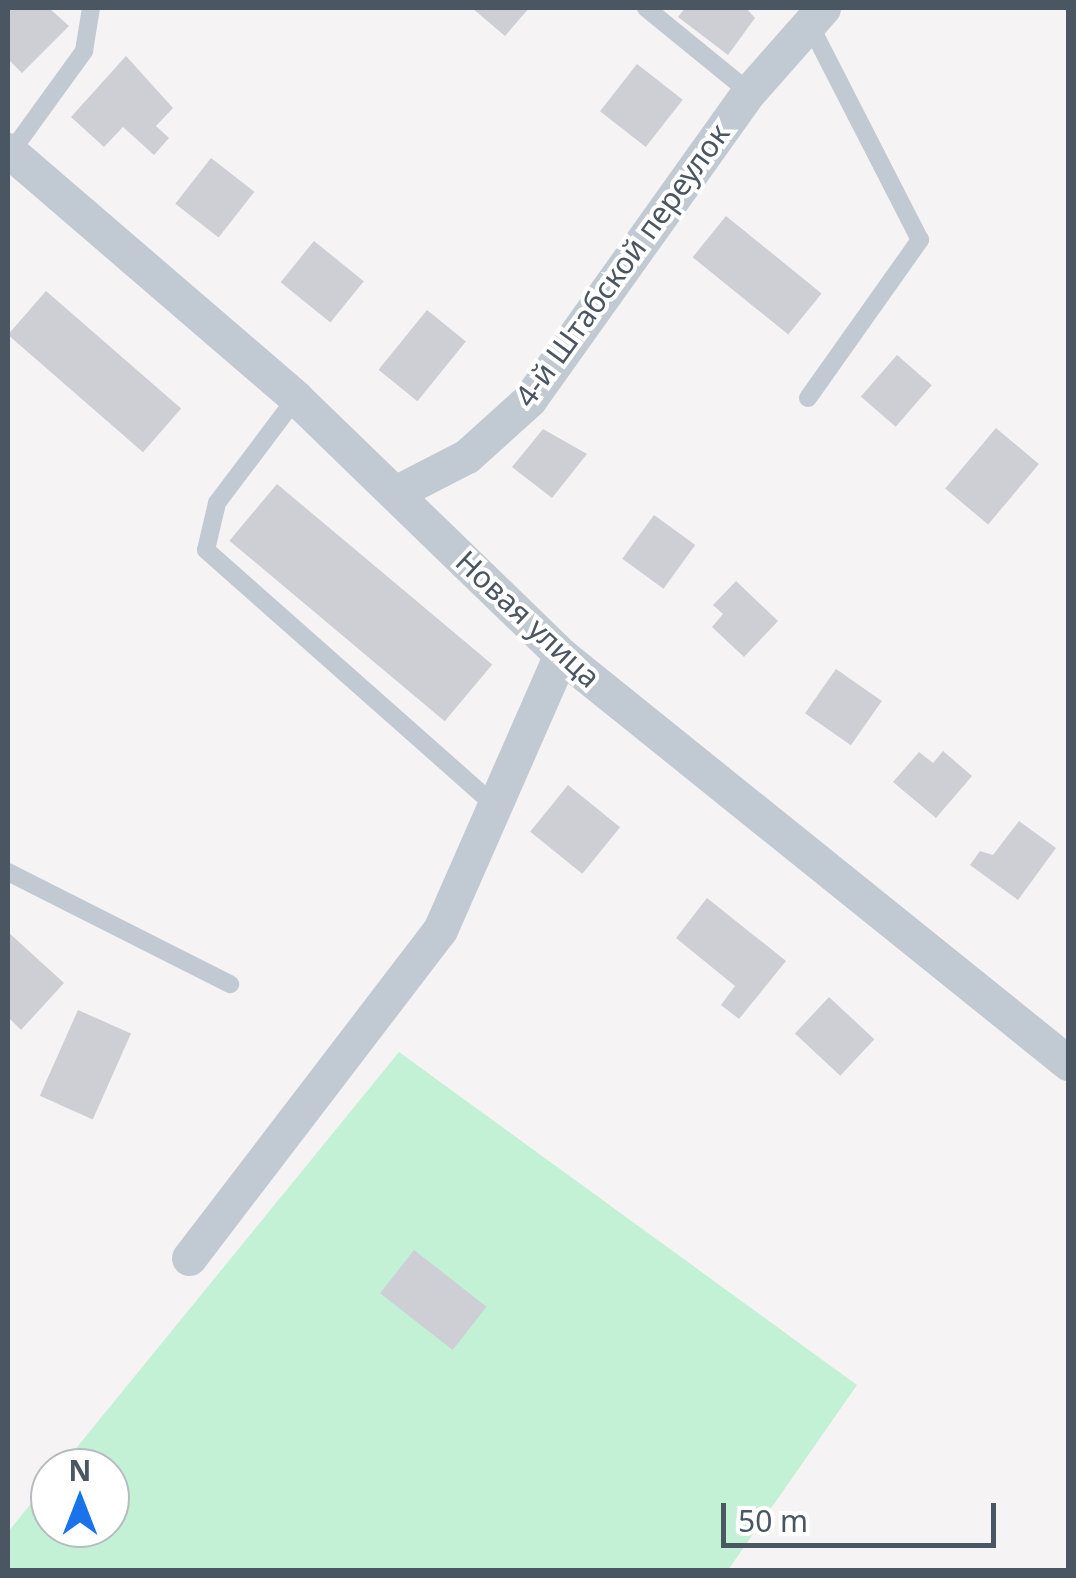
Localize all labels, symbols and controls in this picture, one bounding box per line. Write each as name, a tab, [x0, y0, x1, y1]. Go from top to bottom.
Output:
street label: 4-й Штабской переулок	[507, 117, 737, 413]
street label: Новая улица	[448, 543, 608, 695]
north arrow	[30, 1448, 130, 1548]
text: N	[69, 1451, 91, 1489]
scale bar	[726, 1483, 1001, 1545]
text: 50 m	[738, 1500, 808, 1541]

